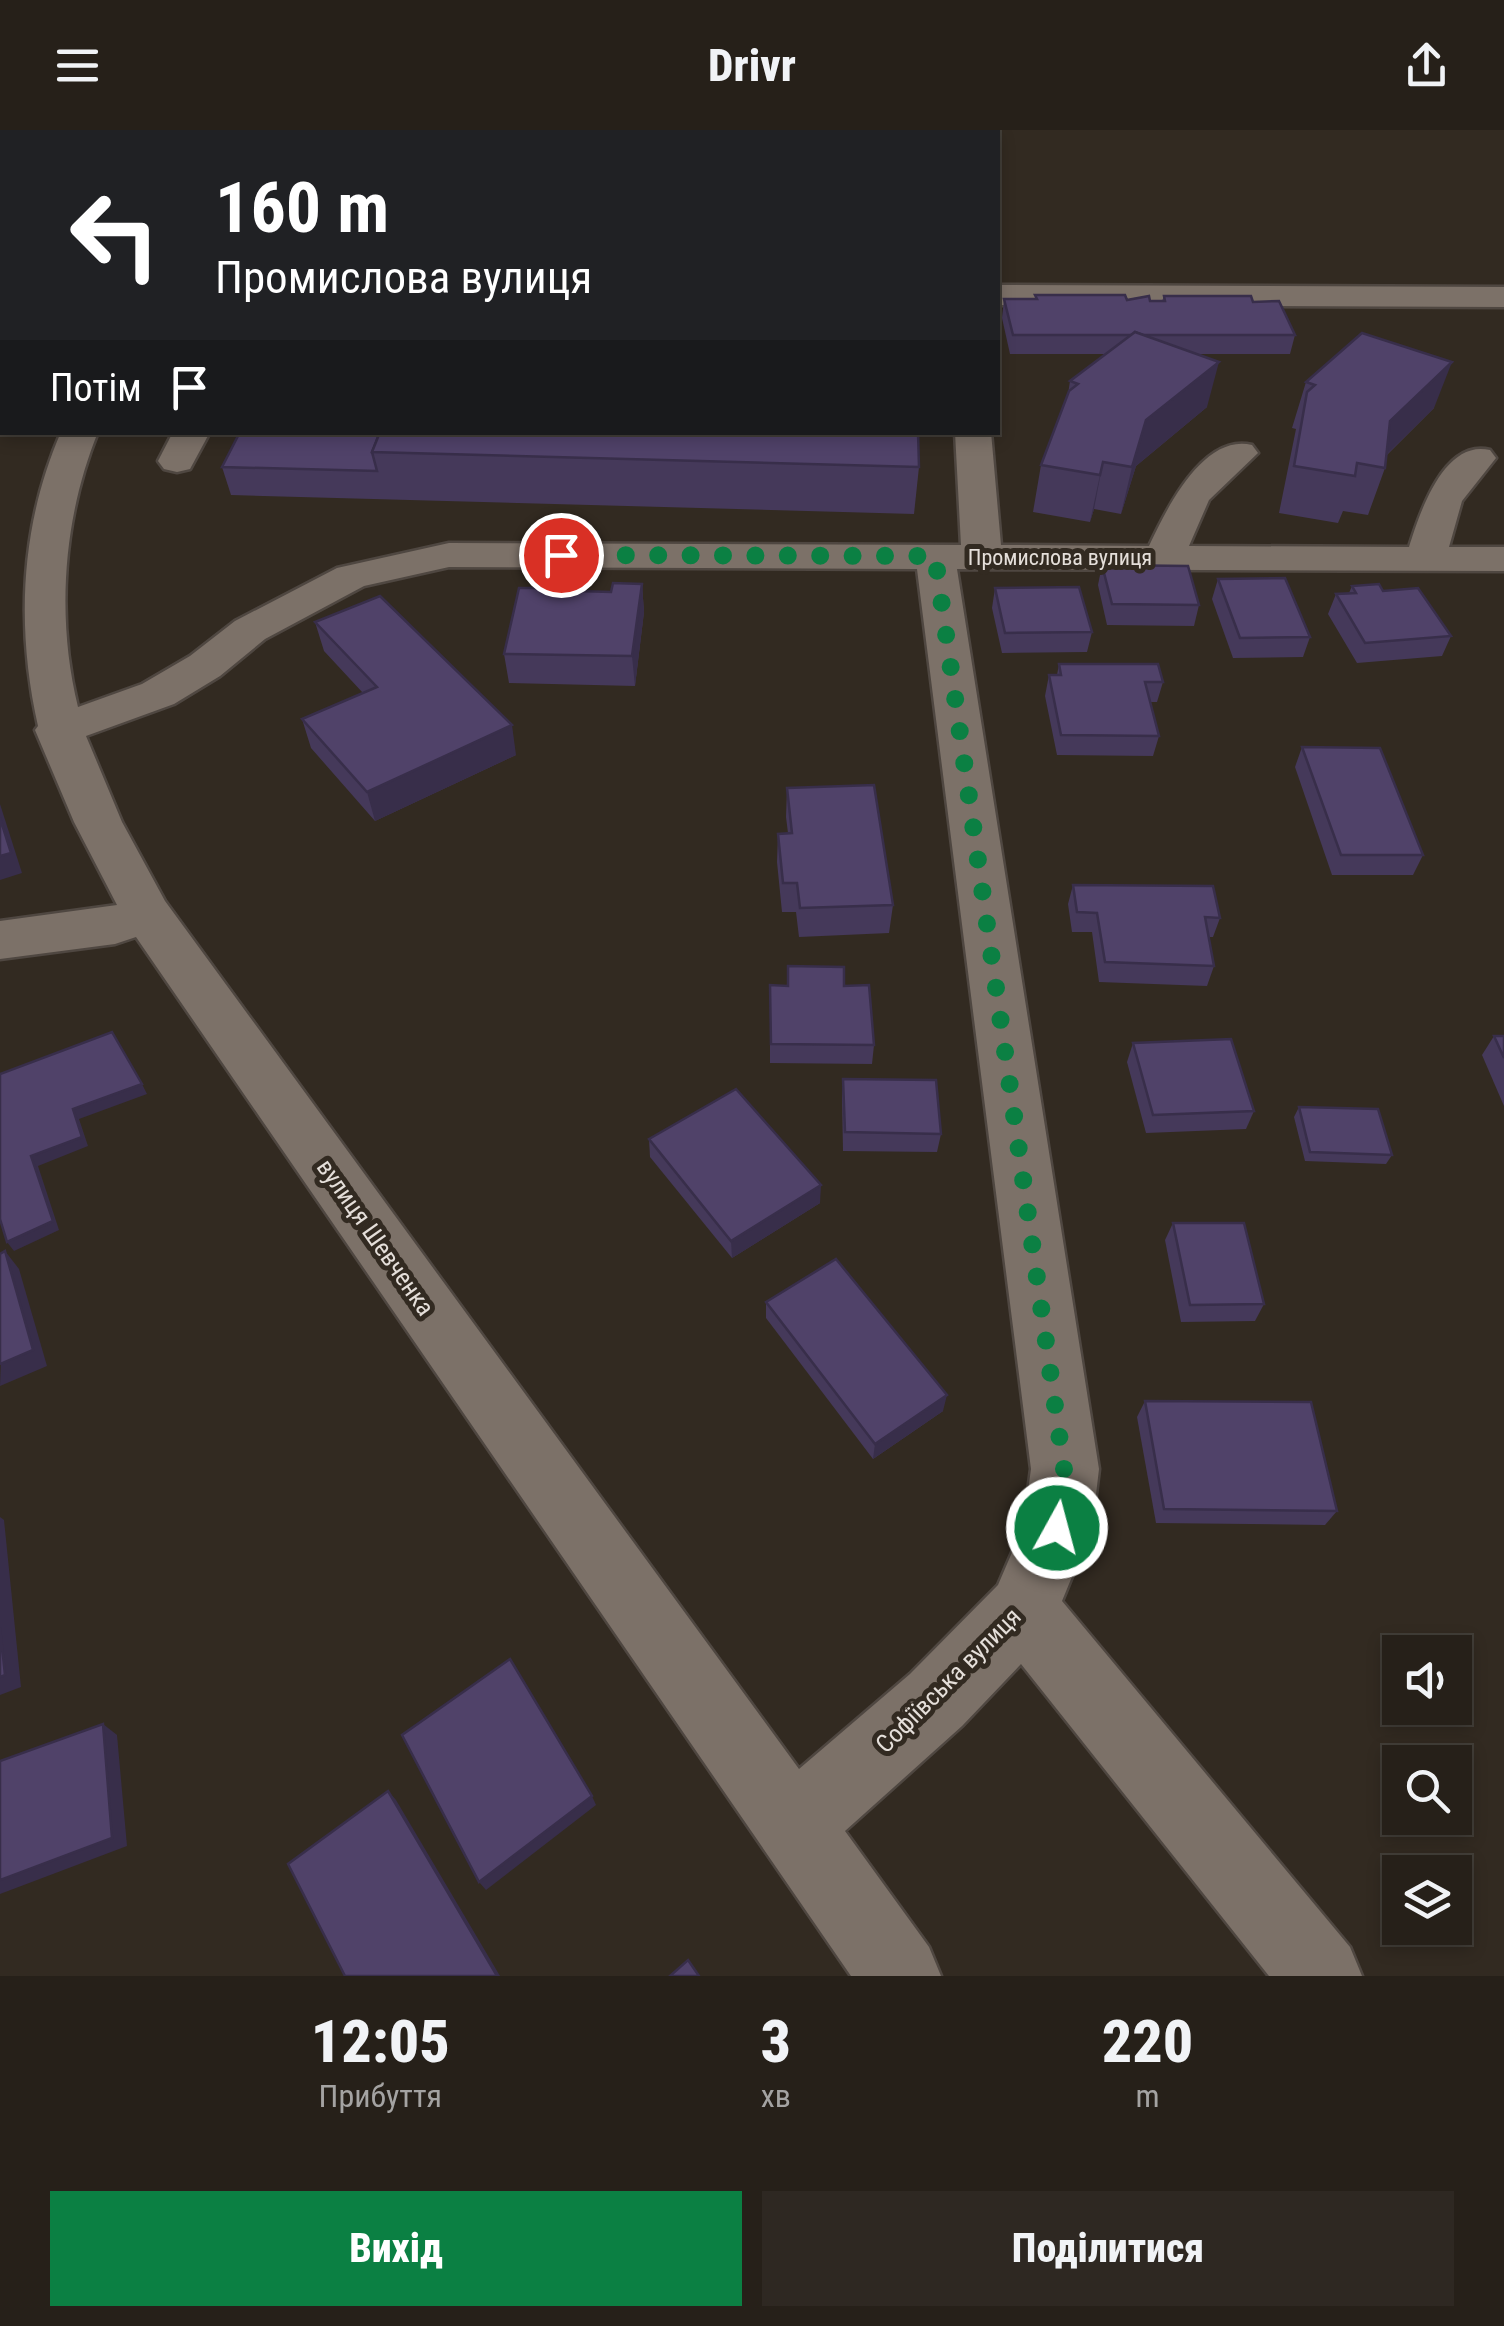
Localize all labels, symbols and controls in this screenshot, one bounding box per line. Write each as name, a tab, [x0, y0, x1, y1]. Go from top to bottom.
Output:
icon: menu	[50, 38, 105, 93]
icon: share	[1399, 38, 1454, 93]
text: Drivr	[708, 39, 796, 92]
text: 160 m	[215, 167, 389, 249]
icon: left	[50, 170, 180, 300]
text: Промислова вулиця	[215, 251, 592, 304]
icon: arrive	[162, 360, 217, 415]
text: Потім	[50, 366, 142, 410]
pin	[519, 513, 604, 598]
icon: arrive	[534, 528, 589, 583]
street label: Промислова вулиця	[968, 545, 1152, 570]
street label: вулиця Шевченка	[311, 1154, 440, 1321]
position arrow	[1005, 1476, 1109, 1580]
street label: Софіївська вулиця	[870, 1602, 1027, 1759]
map controls	[1382, 1635, 1472, 1945]
button: sound	[1382, 1635, 1472, 1725]
button: search	[1382, 1745, 1472, 1835]
button: layers	[1382, 1855, 1472, 1945]
text: 12:05	[311, 2006, 450, 2077]
text: 3	[760, 2006, 791, 2077]
text: 220	[1102, 2006, 1193, 2077]
text: Прибуття	[319, 2077, 442, 2115]
text: хв	[761, 2077, 791, 2115]
text: m	[1135, 2077, 1160, 2115]
button: Вихід	[50, 2191, 742, 2306]
button: Поділитися	[762, 2191, 1454, 2306]

